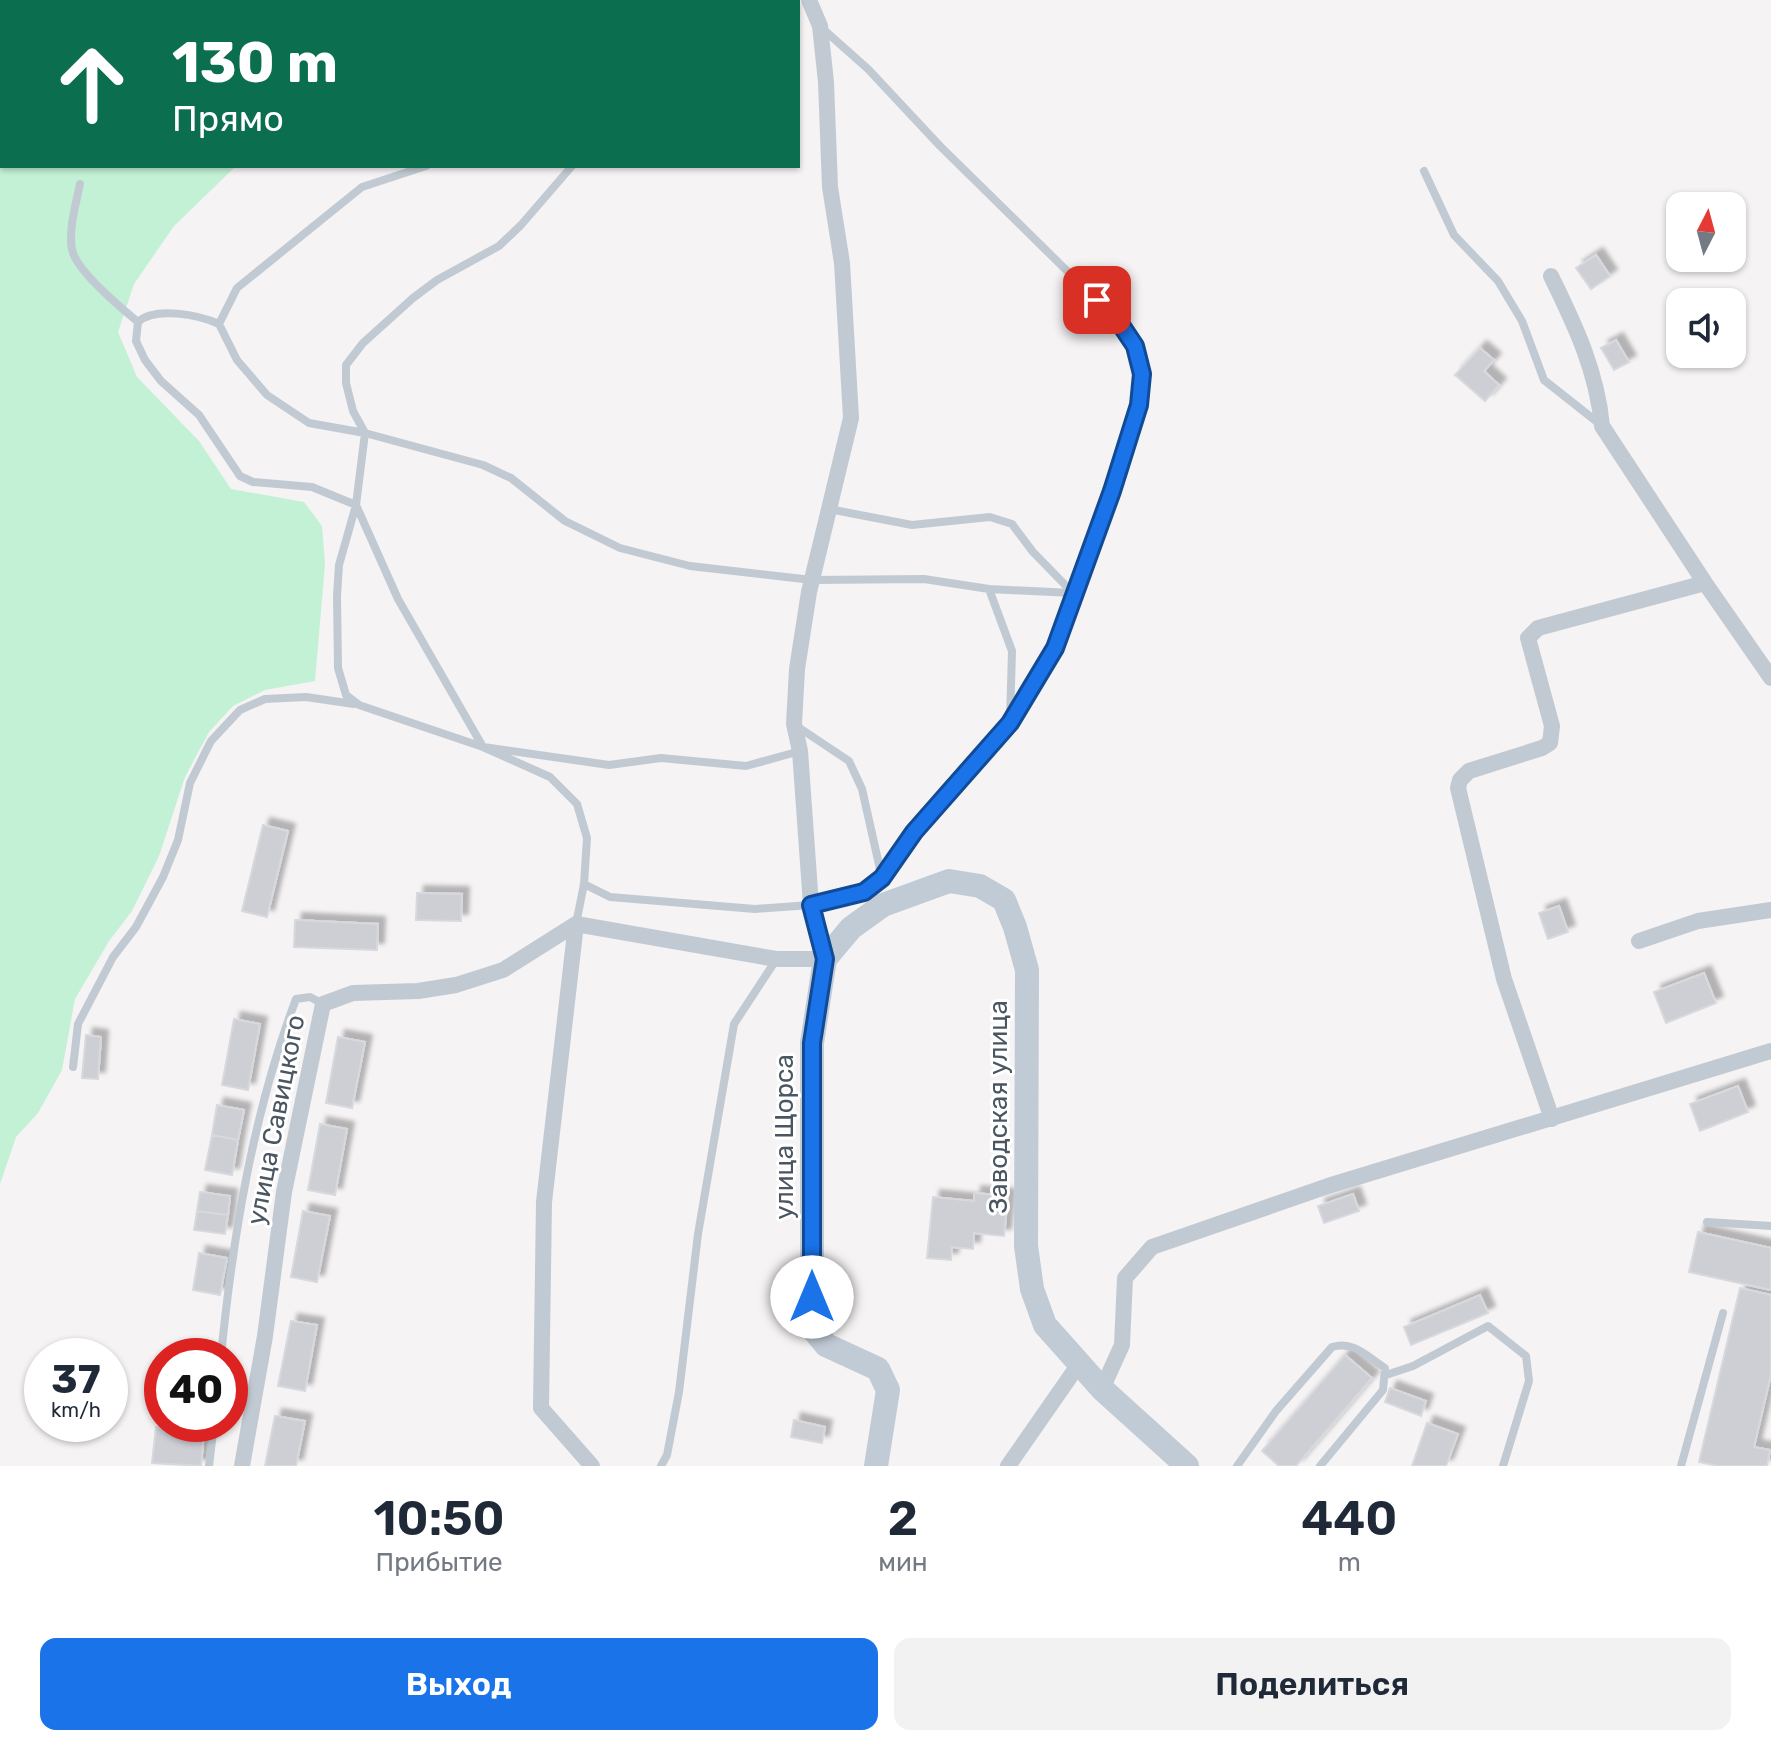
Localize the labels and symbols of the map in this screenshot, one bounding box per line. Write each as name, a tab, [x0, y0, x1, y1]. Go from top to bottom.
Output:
north arrow	[1666, 192, 1746, 272]
pin	[1063, 266, 1131, 334]
street label: Заводская улица	[983, 1000, 1014, 1214]
street label: улица Савицкого	[240, 1012, 312, 1228]
street label: улица Щорса	[769, 1054, 800, 1220]
position arrow	[770, 1255, 854, 1339]
speed limit sign: 40	[144, 1338, 248, 1442]

